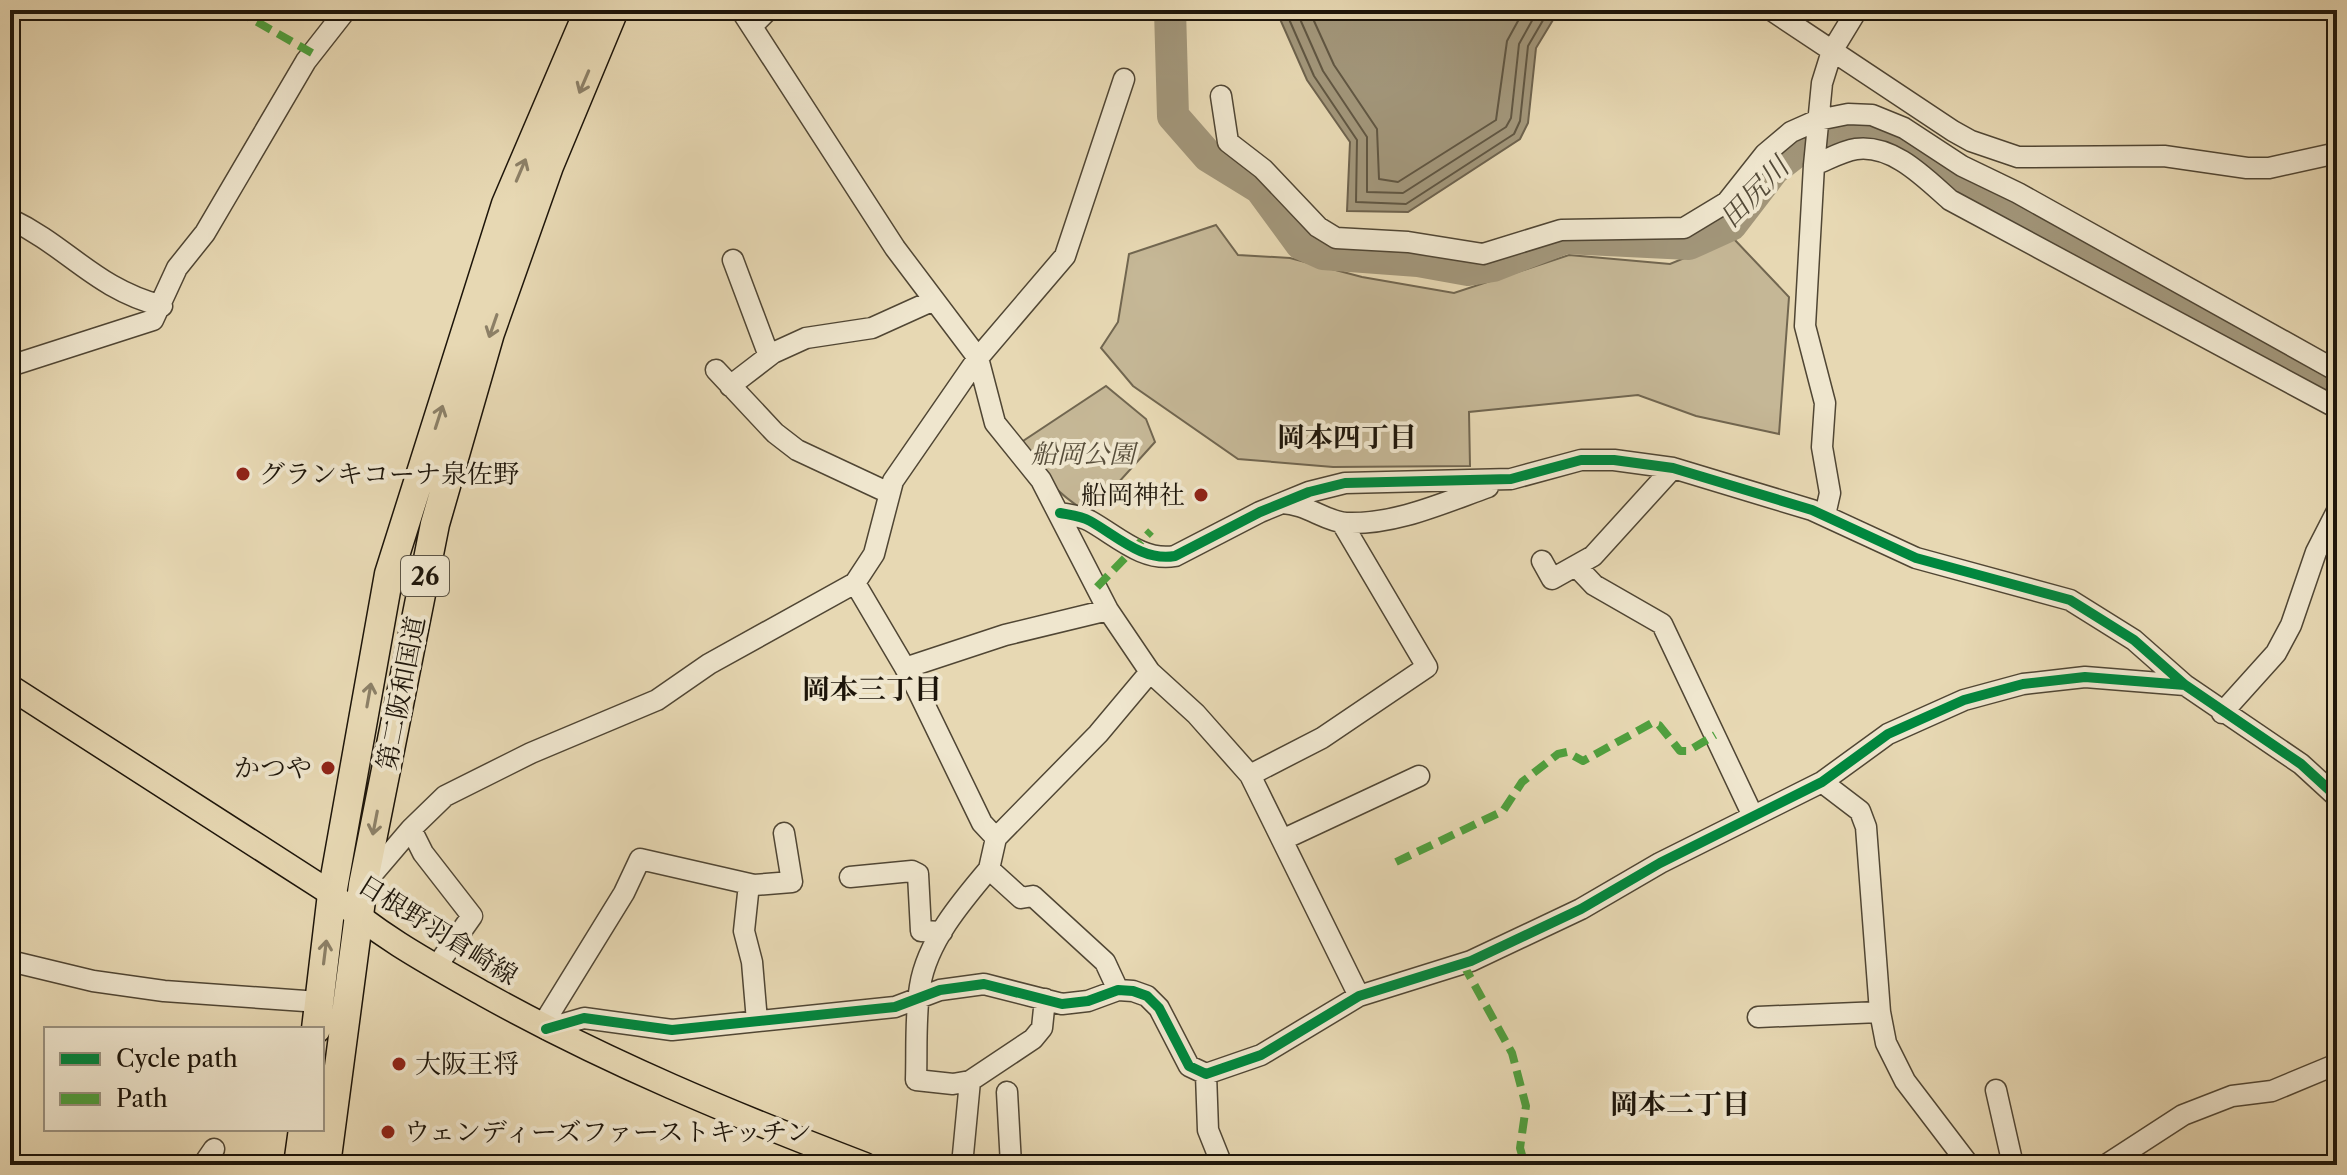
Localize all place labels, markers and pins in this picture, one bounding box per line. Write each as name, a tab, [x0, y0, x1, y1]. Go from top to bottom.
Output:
place label: グランキコーナ泉佐野	[259, 458, 519, 490]
marker: グランキコーナ泉佐野	[234, 465, 252, 483]
place label: 船岡神社	[1081, 479, 1185, 511]
marker: 船岡神社	[1192, 486, 1210, 504]
place label: かつや	[234, 752, 312, 784]
marker: かつや	[319, 759, 337, 777]
place label: 大阪王将	[415, 1048, 519, 1080]
marker: 大阪王将	[390, 1055, 408, 1073]
place label: ウェンディーズファーストキッチン	[404, 1116, 812, 1148]
marker: ウェンディーズファーストキッチン	[379, 1123, 397, 1141]

